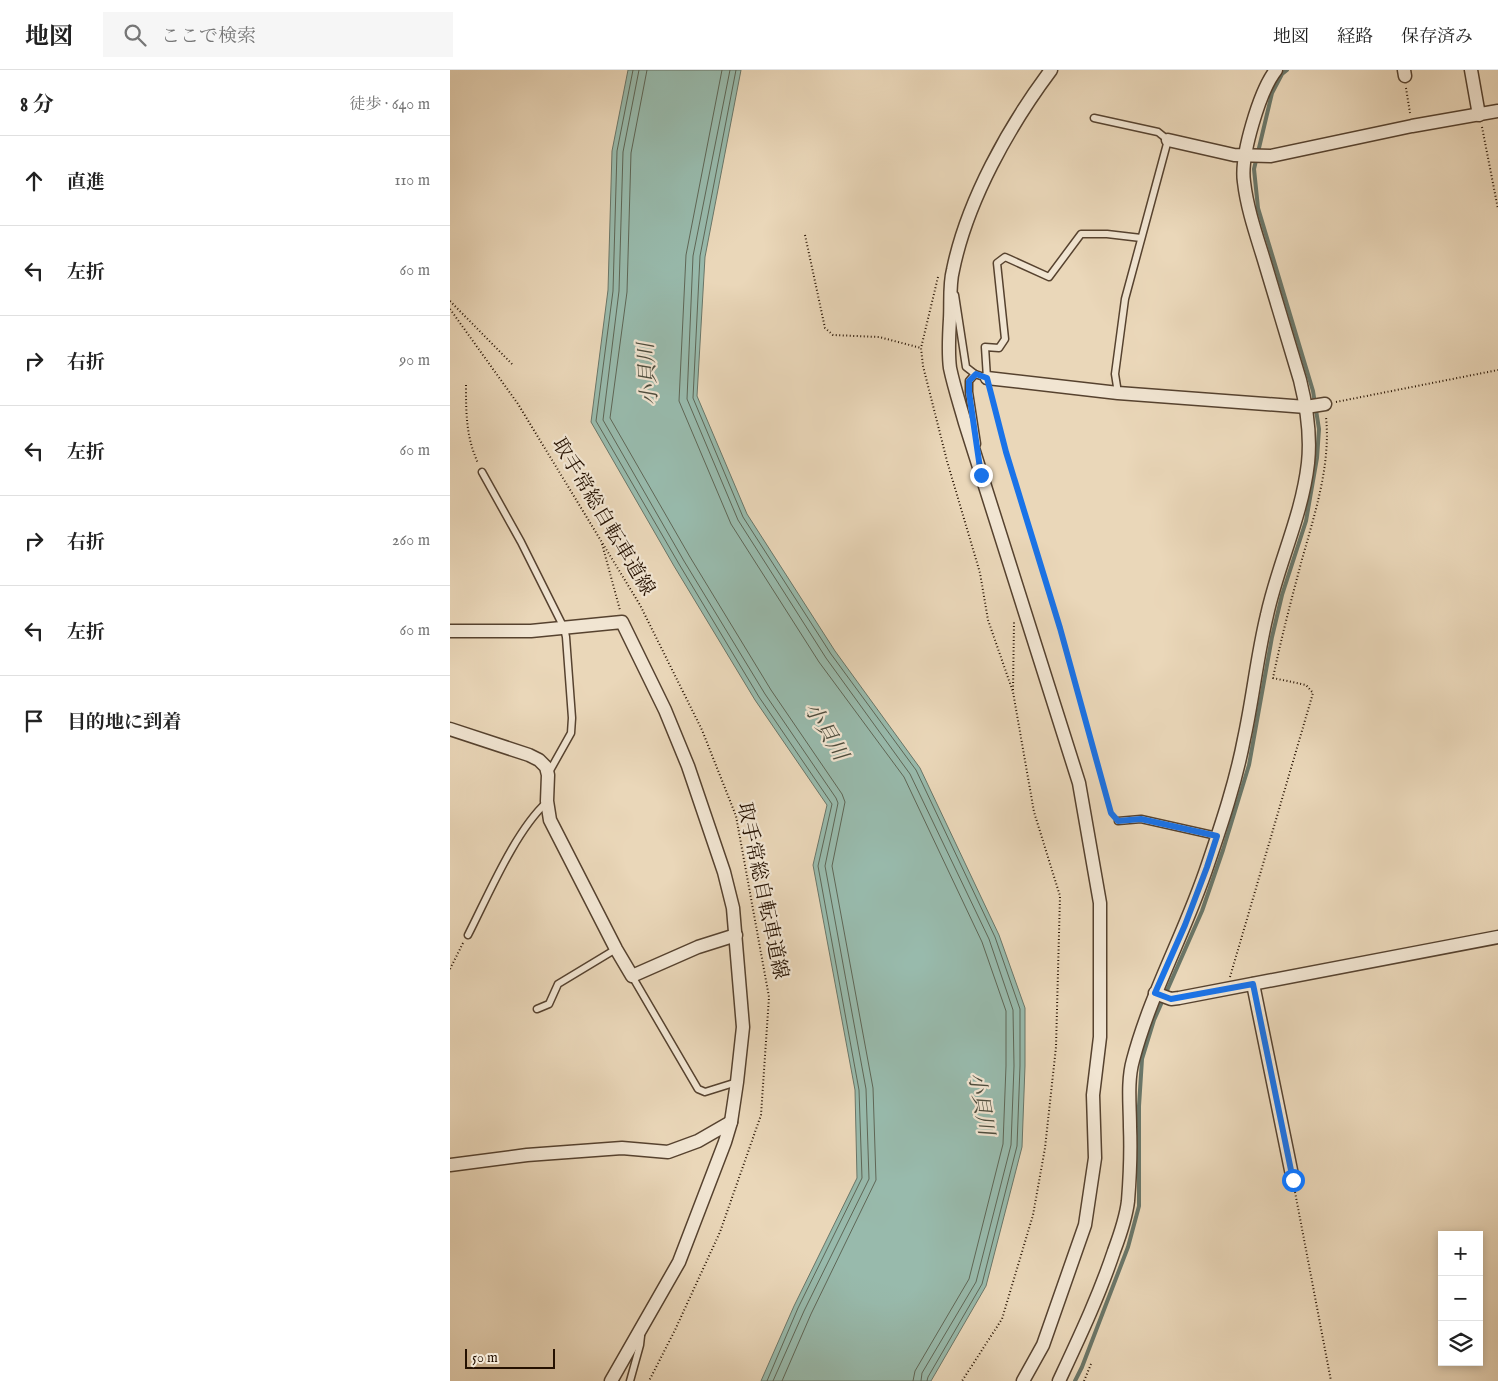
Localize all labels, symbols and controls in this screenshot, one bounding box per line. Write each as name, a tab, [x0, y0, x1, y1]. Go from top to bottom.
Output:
search box	[103, 12, 453, 57]
icon: search	[121, 21, 149, 49]
text: 地図	[25, 22, 73, 53]
text: ここで検索	[161, 25, 256, 49]
text: 地図	[1273, 26, 1309, 49]
text: 経路	[1337, 26, 1373, 49]
text: 保存済み	[1401, 26, 1473, 49]
text: 8 分	[20, 92, 54, 119]
text: 徒歩 · 640 m	[349, 95, 430, 115]
icon: ahead	[20, 167, 48, 195]
text: 直進	[67, 171, 105, 195]
text: 110 m	[394, 171, 430, 191]
icon: left	[20, 257, 48, 285]
text: 左折	[67, 261, 105, 285]
text: 60 m	[400, 261, 430, 281]
water label: 小貝川	[633, 340, 665, 406]
icon: right	[20, 347, 48, 375]
text: 右折	[67, 351, 105, 375]
text: 90 m	[399, 351, 430, 371]
street label: 取手常総自転車道線	[546, 433, 660, 601]
icon: left	[20, 437, 48, 465]
text: 左折	[67, 441, 105, 465]
text: 60 m	[400, 441, 430, 461]
route end	[970, 464, 993, 487]
icon: right	[20, 527, 48, 555]
text: 右折	[67, 531, 105, 555]
text: 260 m	[392, 531, 430, 551]
icon: left	[20, 617, 48, 645]
text: 左折	[67, 621, 105, 645]
text: 60 m	[400, 621, 430, 641]
water label: 小貝川	[797, 698, 854, 768]
icon: arrive	[20, 707, 48, 735]
text: 目的地に到着	[67, 711, 181, 735]
street label: 取手常総自転車道線	[731, 800, 793, 982]
water label: 小貝川	[961, 1071, 999, 1139]
route start	[1282, 1169, 1305, 1192]
map controls	[1438, 1231, 1483, 1366]
button: +	[1438, 1231, 1483, 1276]
button: −	[1438, 1276, 1483, 1321]
button: layers	[1438, 1321, 1483, 1366]
scale bar	[465, 1346, 555, 1369]
text: 50 m	[472, 1349, 498, 1367]

